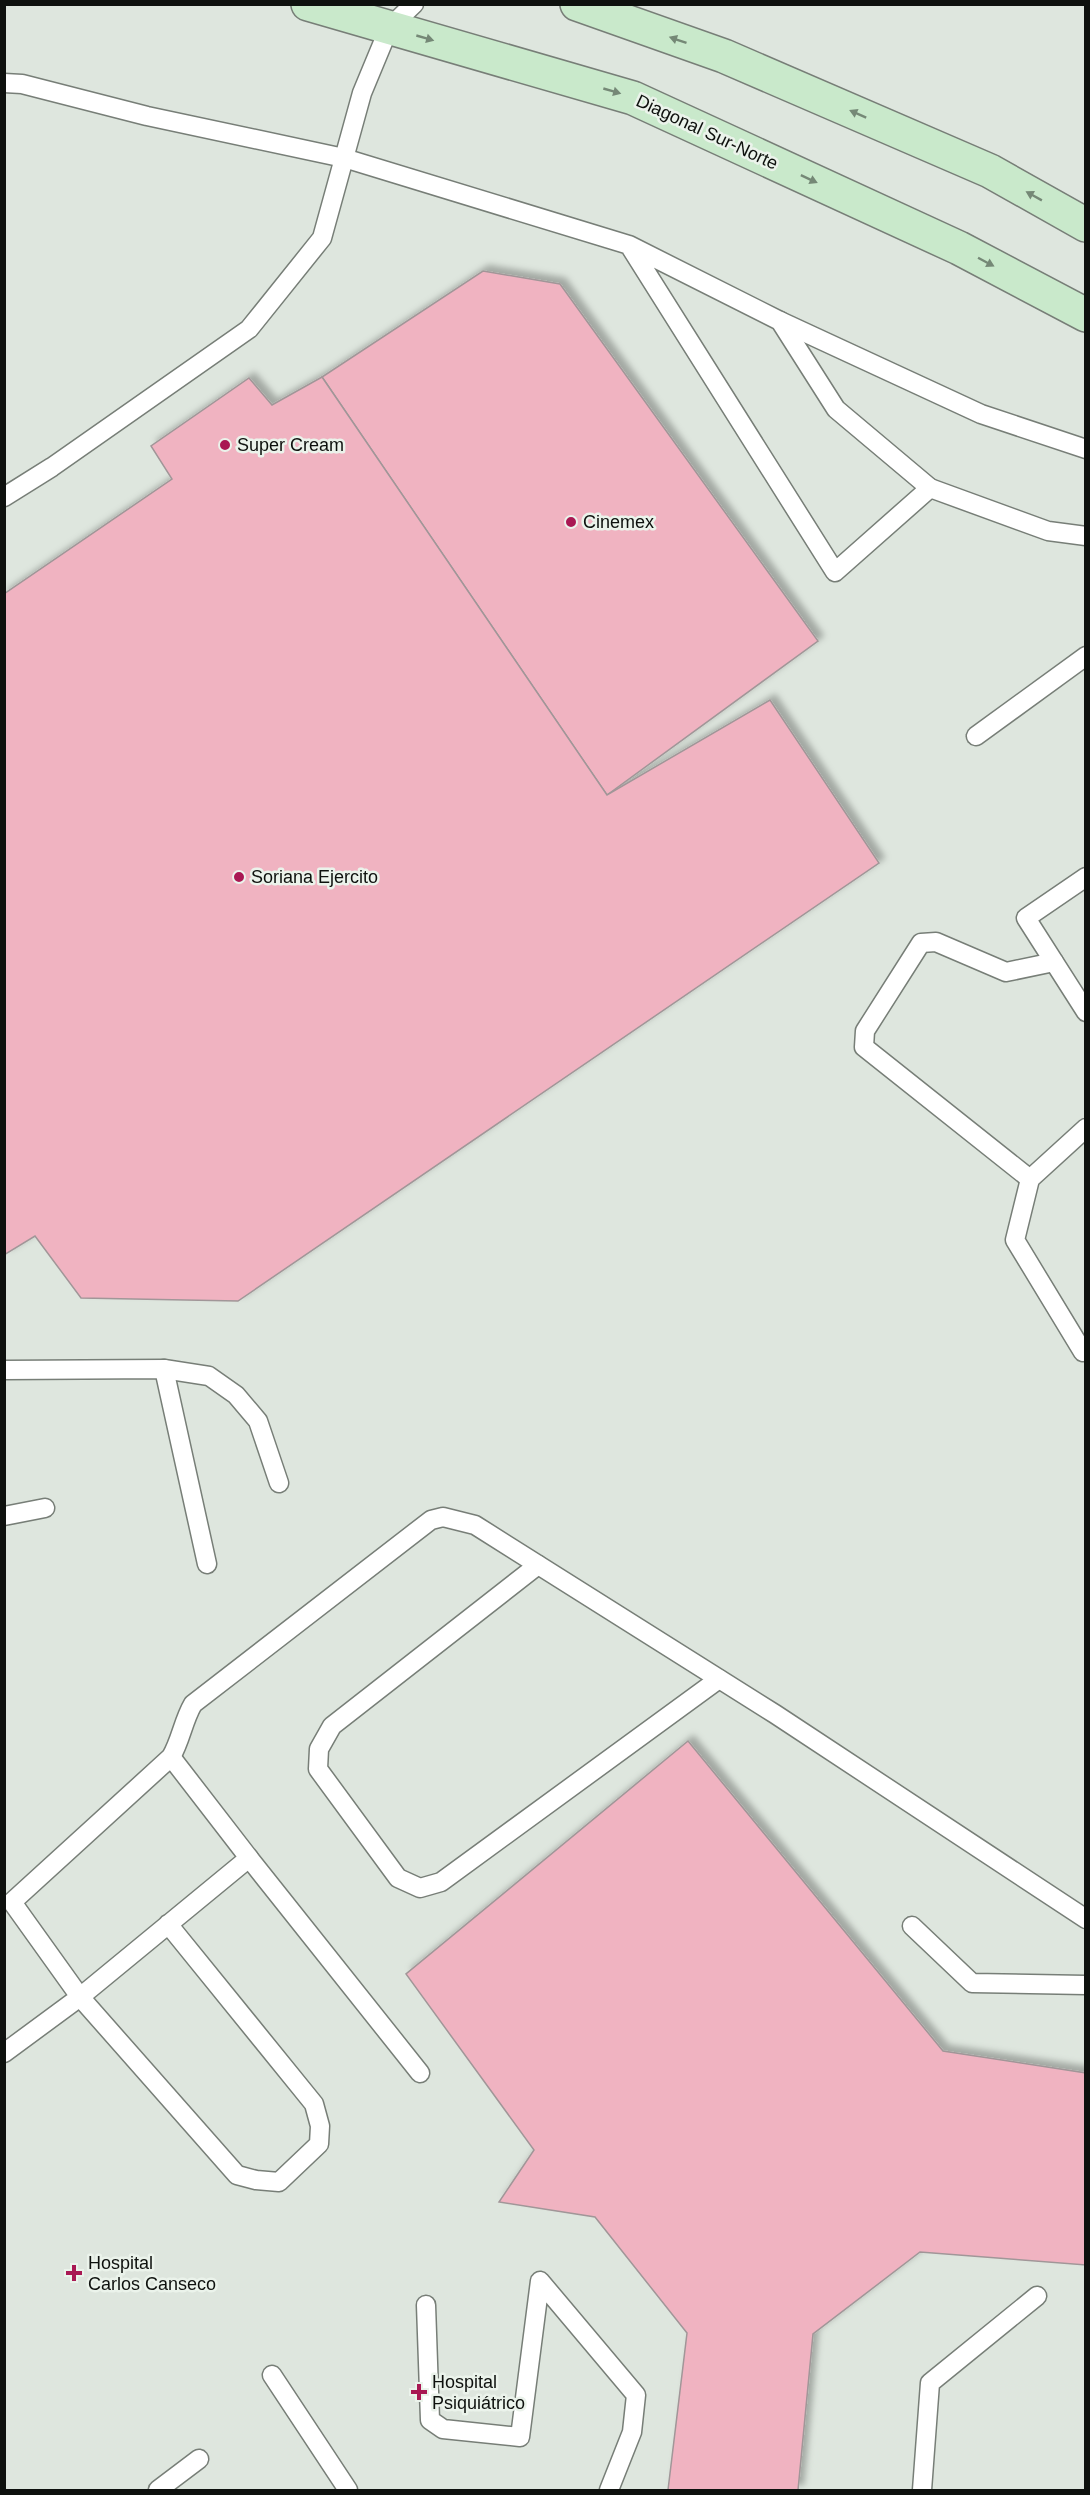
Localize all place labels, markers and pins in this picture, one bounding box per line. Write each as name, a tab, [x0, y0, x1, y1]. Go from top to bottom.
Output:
place label: Super Cream	[237, 435, 344, 455]
marker: Super Cream	[218, 438, 232, 452]
place label: Cinemex	[583, 512, 654, 532]
marker: Cinemex	[564, 515, 578, 529]
place label: Soriana Ejercito	[251, 867, 378, 887]
marker: Soriana Ejercito	[232, 870, 246, 884]
place label: Hospital Carlos Canseco	[88, 2253, 216, 2294]
marker: Hospital Carlos Canseco	[65, 2264, 83, 2282]
place label: Hospital Psiquiátrico	[432, 2372, 525, 2413]
marker: Hospital Psiquiátrico	[410, 2383, 428, 2401]

